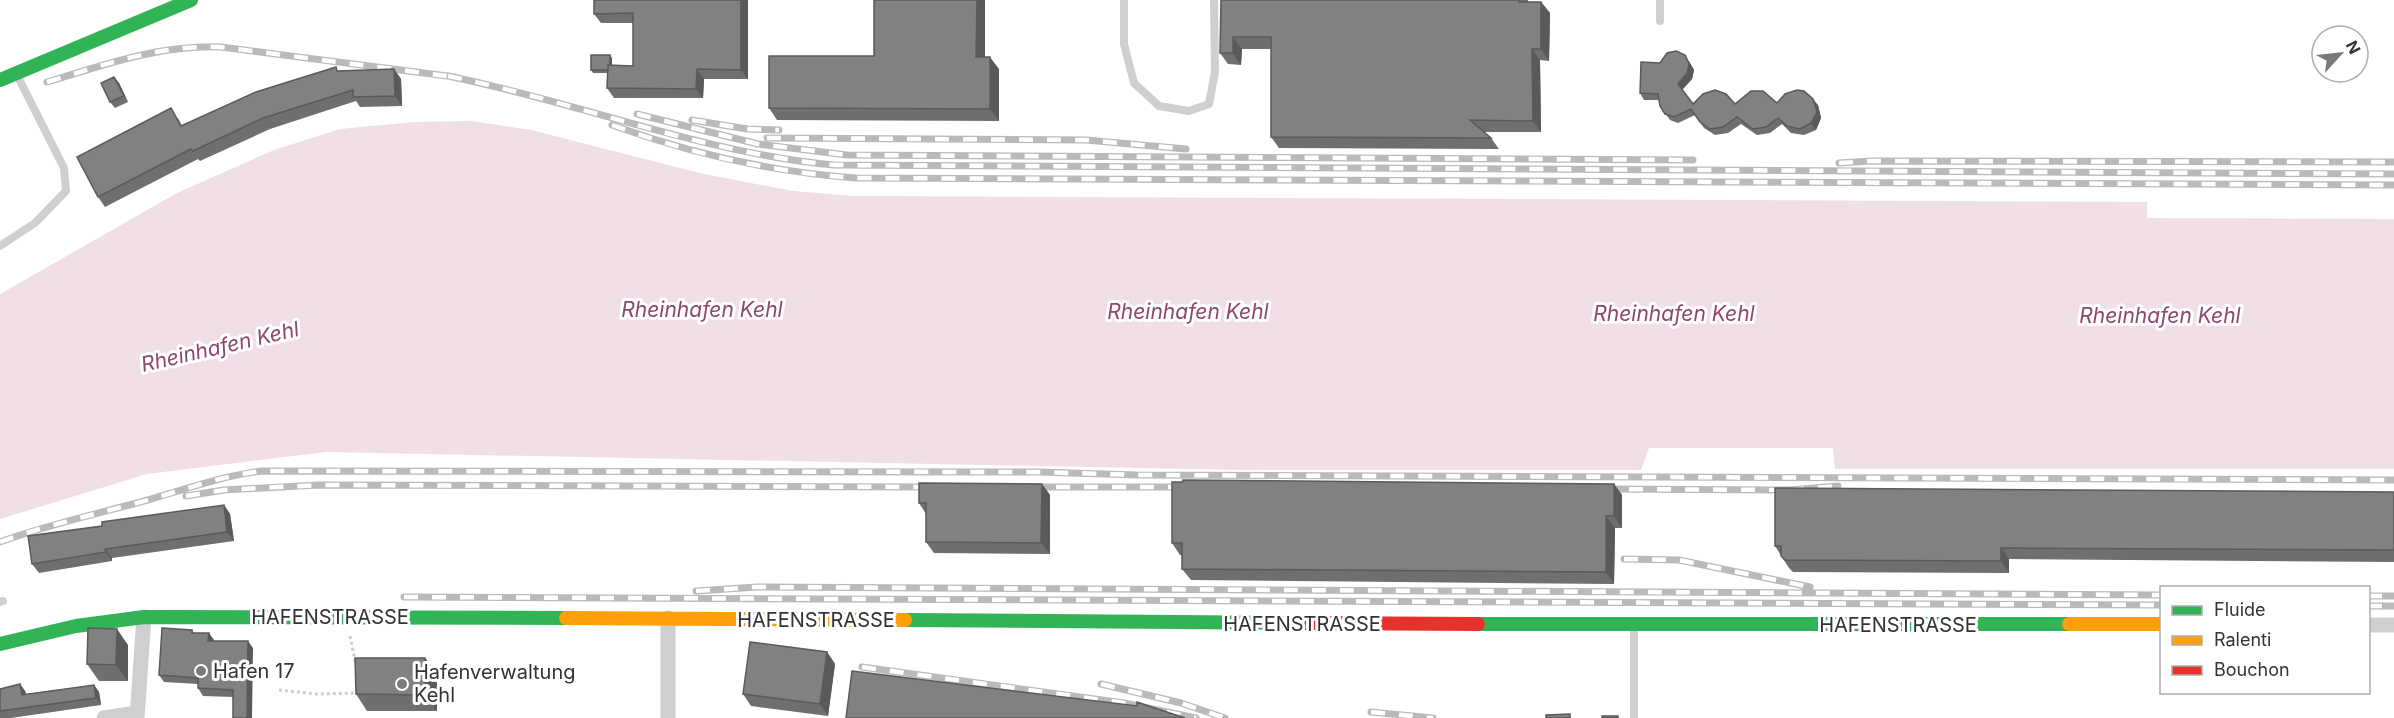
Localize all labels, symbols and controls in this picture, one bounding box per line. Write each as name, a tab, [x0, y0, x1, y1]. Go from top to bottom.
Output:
north arrow	[2310, 24, 2370, 84]
text: N	[2342, 37, 2365, 57]
water label: Rheinhafen Kehl	[621, 297, 784, 322]
water label: Rheinhafen Kehl	[1107, 299, 1270, 324]
water label: Rheinhafen Kehl	[1593, 301, 1756, 326]
water label: Rheinhafen Kehl	[2079, 303, 2242, 328]
water label: Rheinhafen Kehl	[138, 316, 302, 377]
legend	[2160, 586, 2370, 694]
text: Fluide	[2214, 599, 2266, 620]
street label: HAFENSTRASSE	[251, 605, 409, 629]
street label: HAFENSTRASSE	[737, 608, 895, 632]
street label: HAFENSTRASSE	[1223, 612, 1381, 636]
street label: HAFENSTRASSE	[1819, 613, 1977, 637]
text: Ralenti	[2214, 629, 2271, 650]
place label: Hafen 17	[213, 659, 294, 683]
text: Bouchon	[2214, 659, 2290, 680]
place label: Hafenverwaltung Kehl	[414, 660, 575, 707]
marker: Hafen 17	[194, 664, 208, 678]
marker: Hafenverwaltung Kehl	[395, 677, 409, 691]

